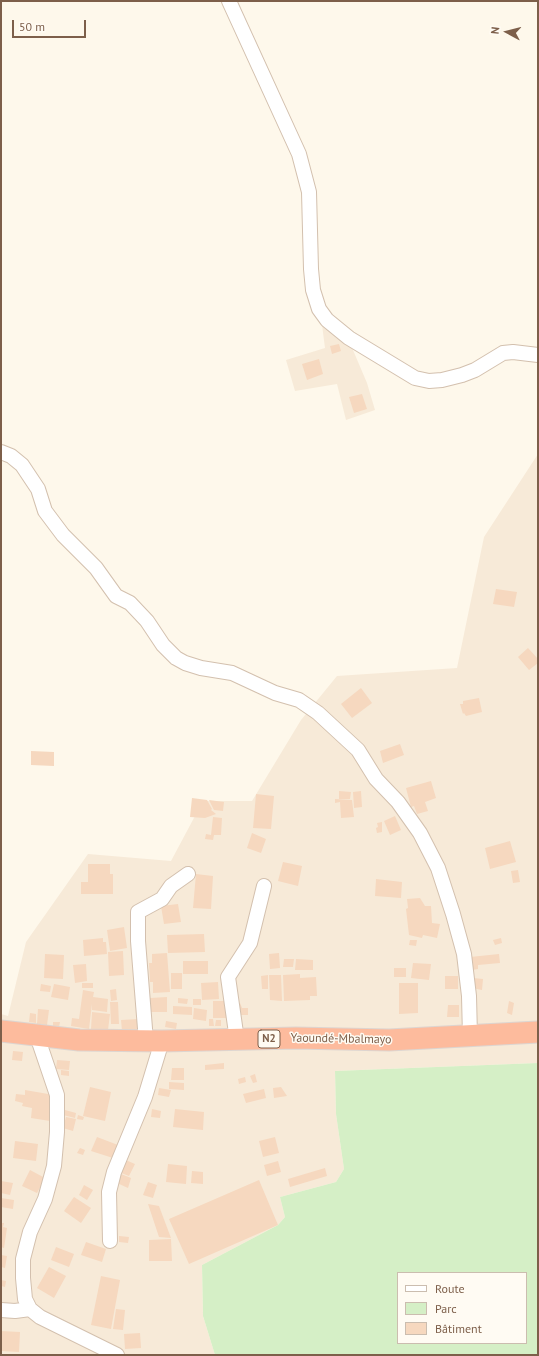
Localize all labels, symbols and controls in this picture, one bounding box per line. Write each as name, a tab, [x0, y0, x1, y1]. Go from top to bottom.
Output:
scale bar	[14, 12, 88, 38]
north arrow	[487, 12, 527, 52]
text: 50 m	[19, 19, 45, 34]
text: N	[488, 26, 502, 35]
road number: N2	[258, 1030, 280, 1048]
street label: Yaoundé-Mbalmayo	[290, 1031, 392, 1047]
legend	[397, 1272, 527, 1344]
text: Route	[435, 1281, 465, 1296]
text: Parc	[435, 1301, 457, 1316]
text: Bâtiment	[435, 1321, 482, 1336]

